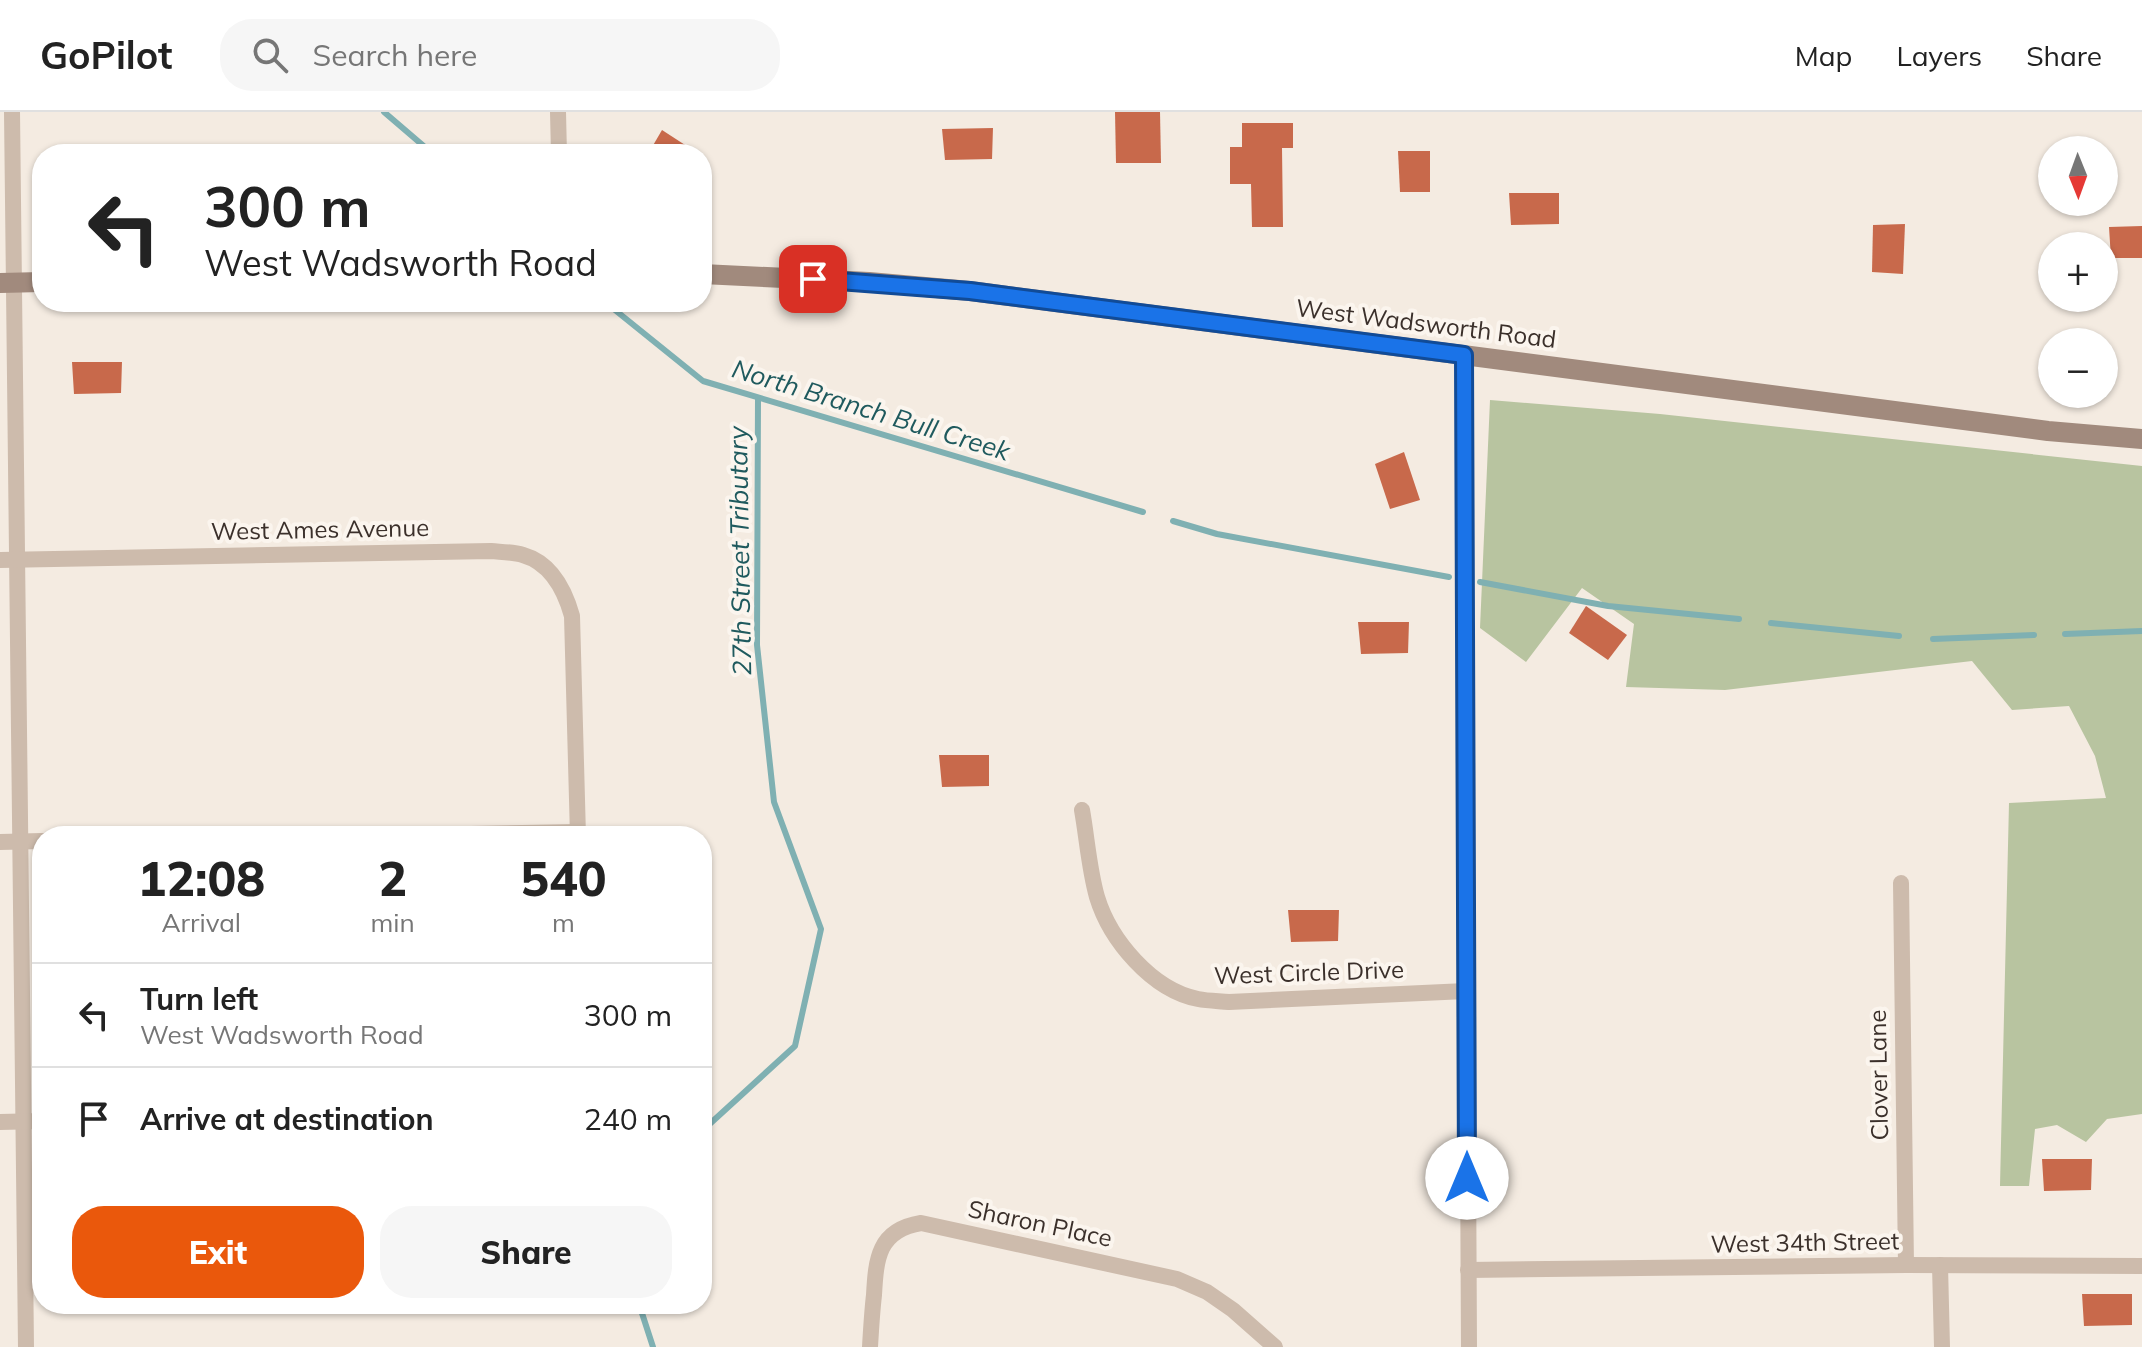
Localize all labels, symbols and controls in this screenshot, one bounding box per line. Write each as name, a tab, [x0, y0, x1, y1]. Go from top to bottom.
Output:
search box	[220, 19, 780, 91]
text: GoPilot	[40, 31, 172, 79]
icon: search	[248, 33, 292, 77]
text: Search here	[312, 36, 477, 74]
text: Map	[1795, 38, 1852, 73]
text: Layers	[1896, 38, 1982, 73]
text: Share	[2026, 38, 2102, 73]
north arrow	[2038, 136, 2118, 216]
map controls	[2038, 136, 2118, 408]
text: 300 m	[204, 171, 371, 241]
icon: left	[72, 176, 176, 280]
button: +	[2038, 232, 2118, 312]
text: West Wadsworth Road	[204, 240, 597, 285]
pin	[779, 245, 847, 313]
icon: arrive	[791, 257, 835, 301]
street label: West Wadsworth Road	[1294, 292, 1558, 354]
button: −	[2038, 328, 2118, 408]
water label: North Branch Bull Creek	[728, 352, 1015, 468]
water label: 27th Street Tributary	[721, 425, 758, 676]
street label: West Ames Avenue	[211, 512, 429, 546]
text: 12:08	[137, 848, 265, 908]
text: 2	[378, 848, 407, 908]
text: 540	[520, 848, 607, 908]
text: Arrival	[161, 906, 241, 939]
text: min	[371, 906, 415, 939]
text: m	[552, 906, 575, 939]
street label: West Circle Drive	[1213, 954, 1405, 990]
text: Turn left	[140, 980, 258, 1018]
icon: left	[72, 993, 116, 1037]
text: 300 m	[584, 996, 672, 1034]
street label: Clover Lane	[1862, 1009, 1894, 1141]
text: West Wadsworth Road	[140, 1018, 424, 1051]
icon: arrive	[72, 1097, 116, 1141]
text: Arrive at destination	[140, 1100, 434, 1138]
text: 240 m	[584, 1100, 672, 1138]
position arrow	[1425, 1136, 1509, 1220]
street label: Sharon Place	[965, 1193, 1115, 1253]
button: Exit	[72, 1206, 364, 1298]
button: Share	[380, 1206, 672, 1298]
street label: West 34th Street	[1710, 1225, 1900, 1259]

